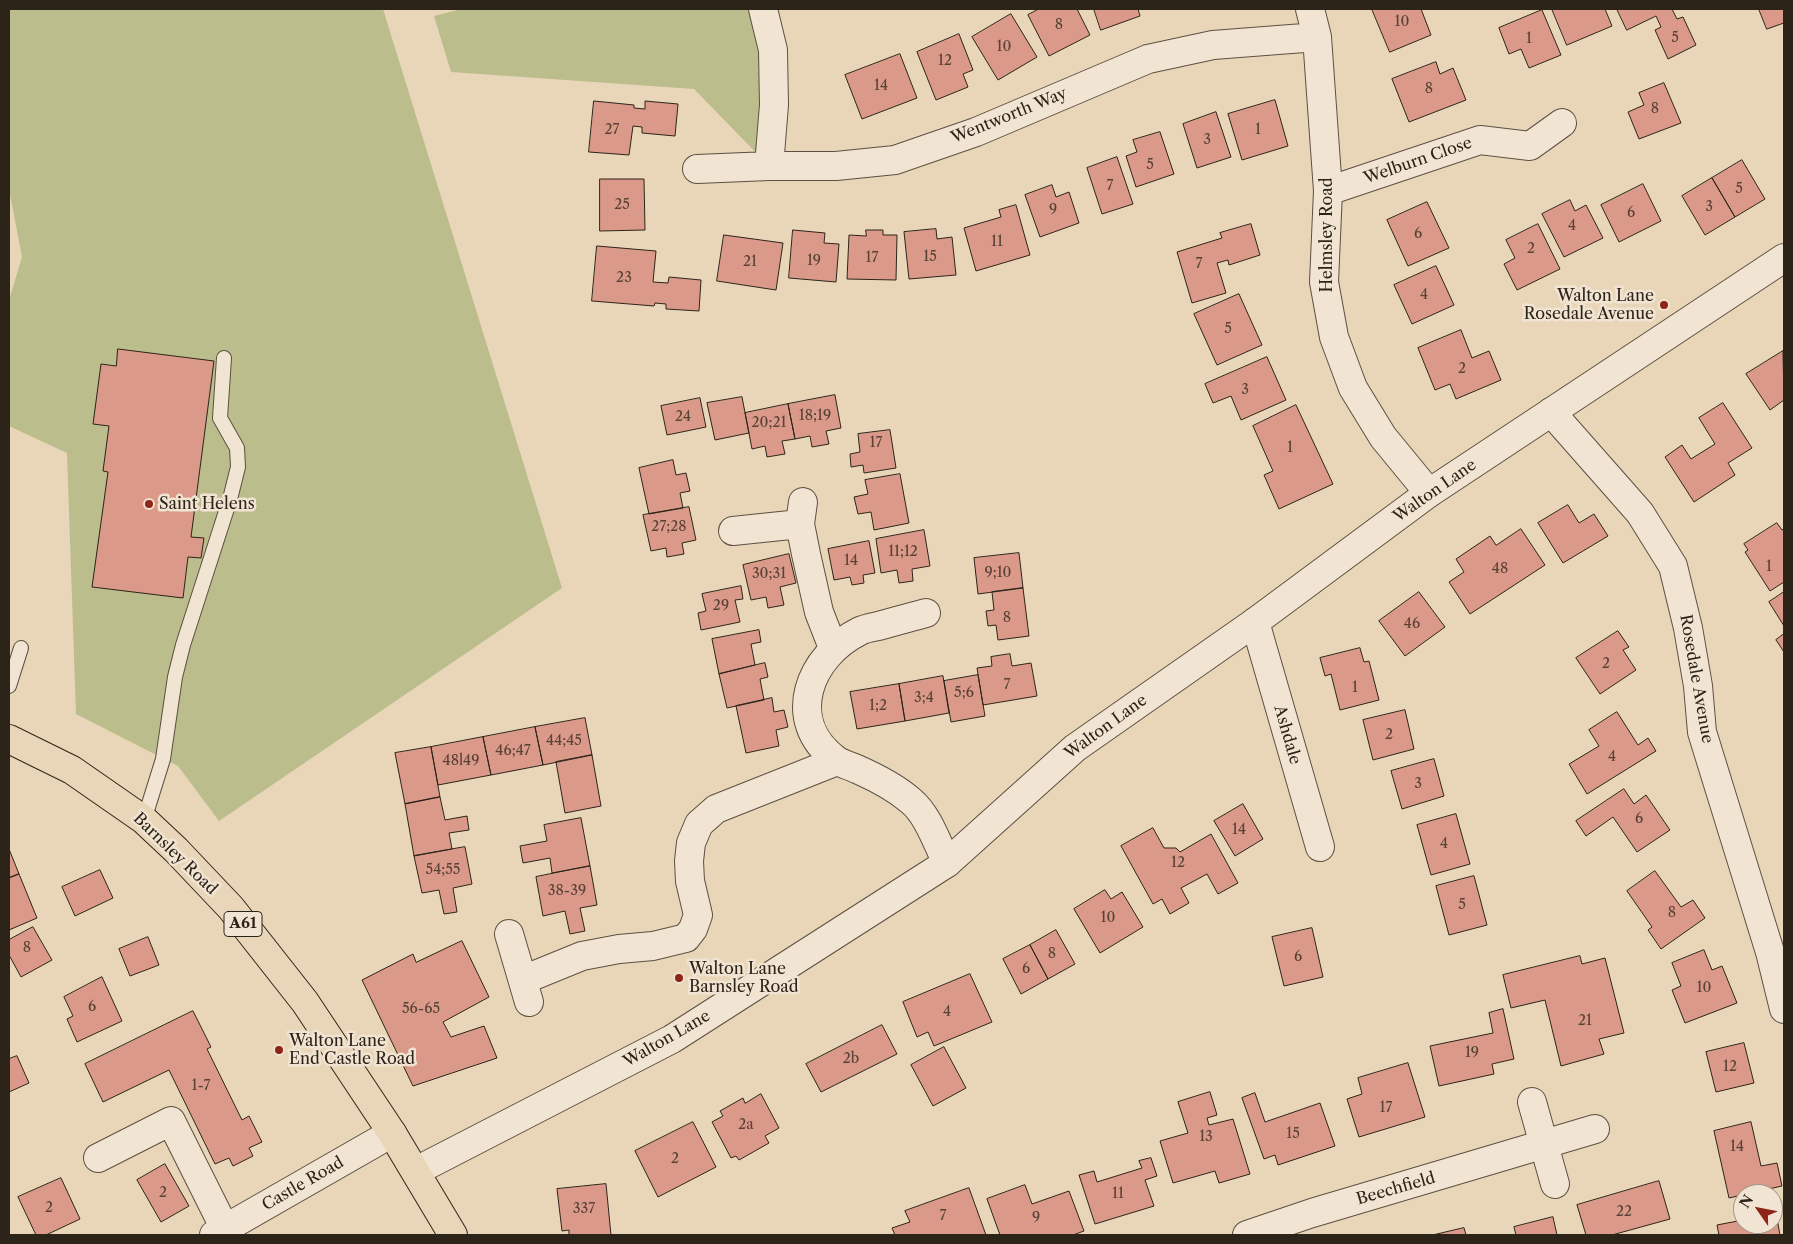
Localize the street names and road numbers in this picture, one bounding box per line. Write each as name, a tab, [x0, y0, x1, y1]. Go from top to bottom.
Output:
street label: Wentworth Way	[948, 84, 1070, 148]
street label: Welburn Close	[1361, 133, 1475, 189]
street label: Helmsley Road	[1317, 177, 1337, 293]
street label: Walton Lane	[1390, 455, 1480, 527]
street label: Rosedale Avenue	[1675, 613, 1717, 745]
street label: Walton Lane	[1061, 691, 1151, 763]
street label: Ashdale	[1269, 703, 1305, 767]
street label: Barnsley Road	[129, 809, 221, 899]
road number: A61	[224, 912, 262, 936]
street label: Walton Lane	[620, 1006, 714, 1072]
street label: Castle Road	[259, 1153, 347, 1215]
street label: Beechfield	[1354, 1169, 1438, 1209]

